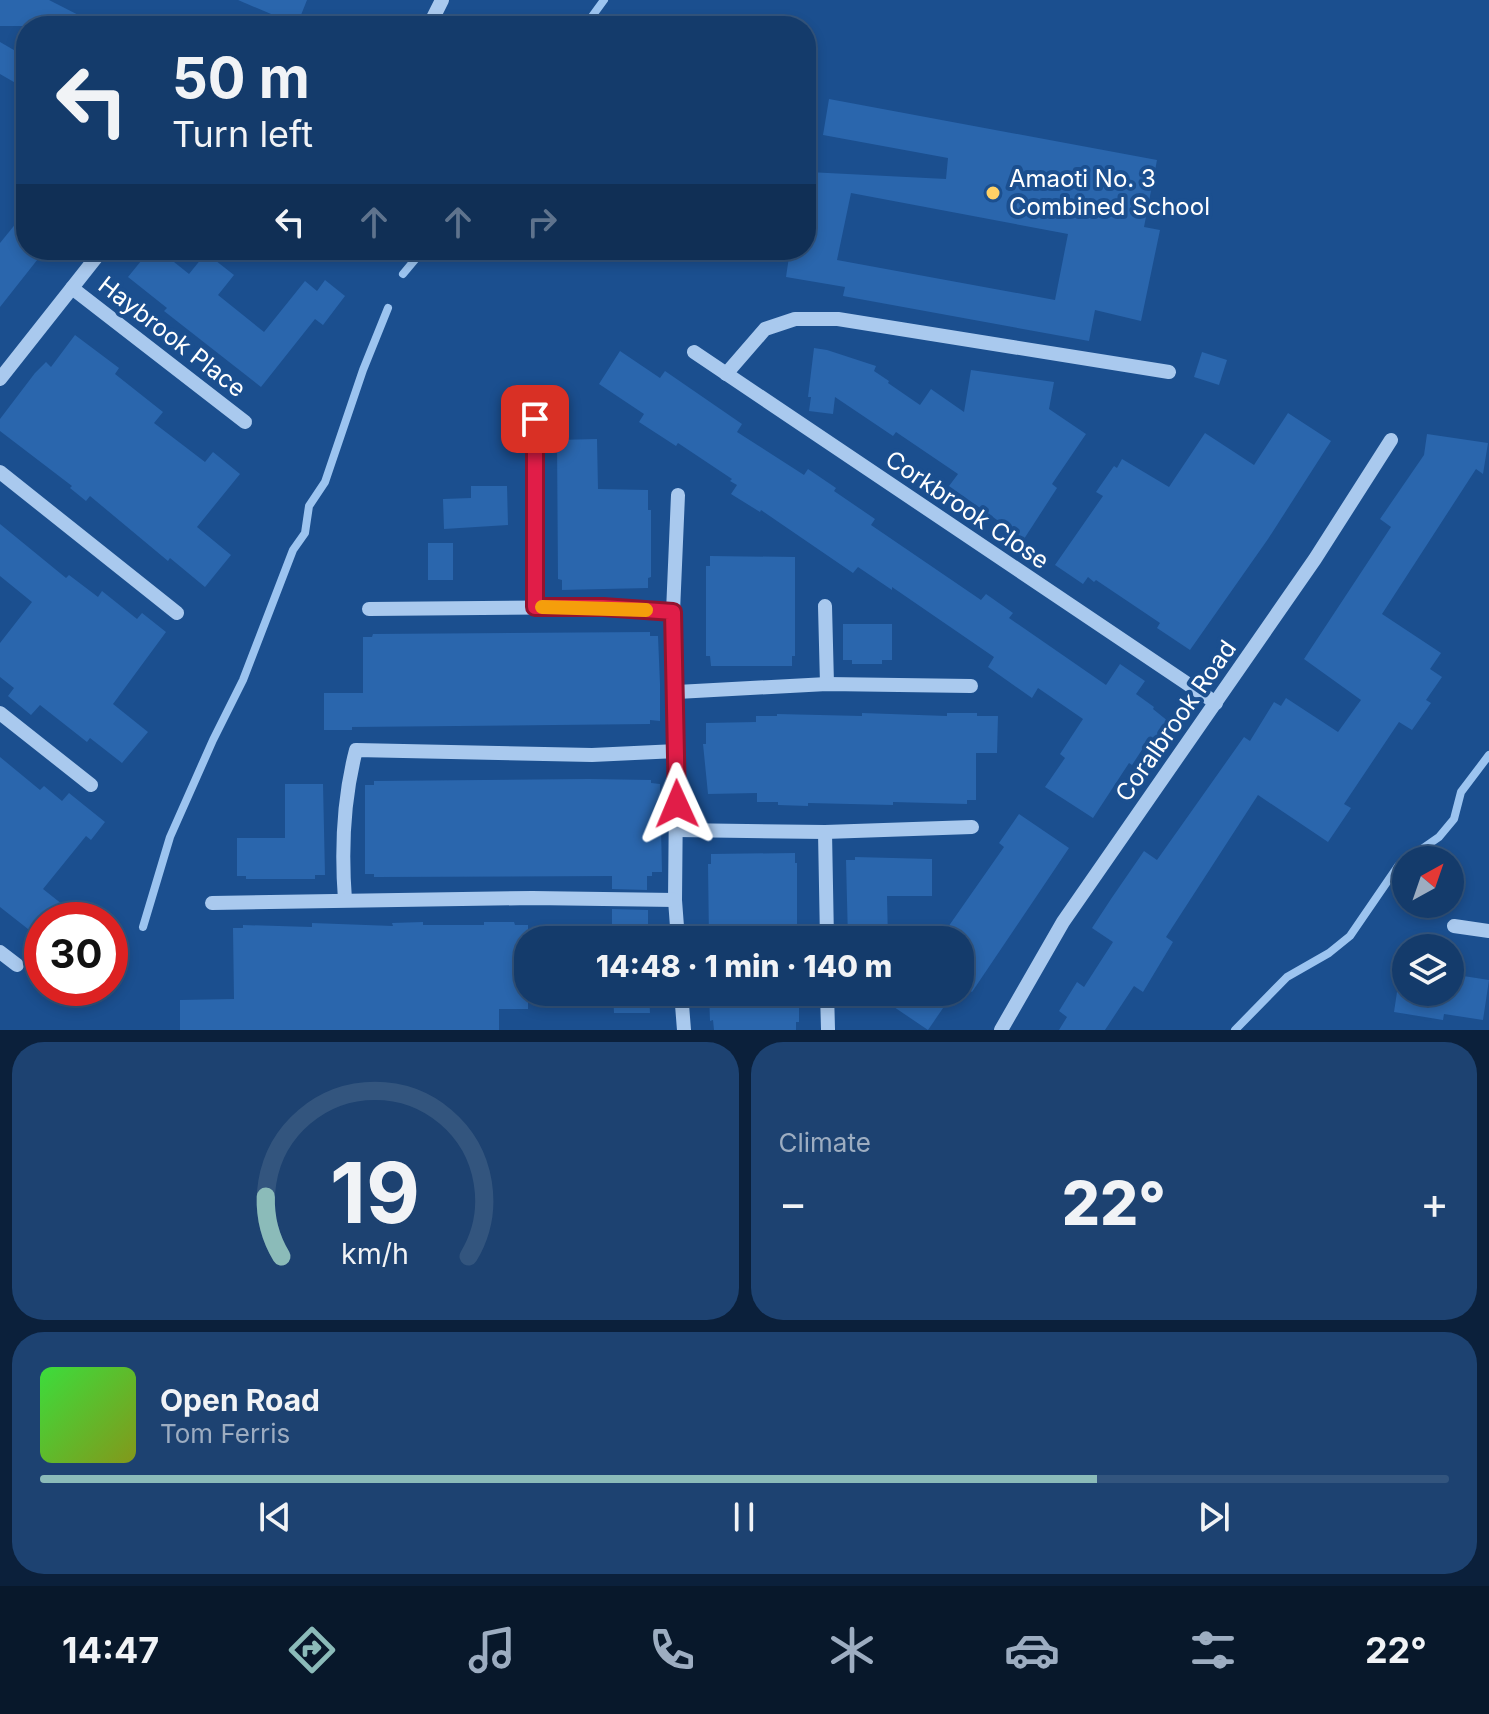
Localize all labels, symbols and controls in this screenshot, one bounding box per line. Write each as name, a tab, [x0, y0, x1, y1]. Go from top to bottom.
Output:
text: 50 m	[172, 44, 310, 112]
icon: left	[40, 48, 144, 152]
text: Turn left	[172, 112, 313, 156]
place label: Amaoti No. 3 Combined School	[1009, 164, 1210, 221]
marker: Amaoti No. 3 Combined School	[984, 184, 1002, 202]
icon: left	[268, 200, 312, 244]
icon: ahead	[352, 200, 396, 244]
icon: ahead	[436, 200, 480, 244]
icon: right	[520, 200, 564, 244]
street label: Haybrook Place	[93, 270, 252, 403]
pin	[501, 385, 569, 453]
icon: arrive	[513, 397, 557, 441]
street label: Corkbrook Close	[880, 444, 1055, 575]
street label: Coralbrook Road	[1109, 635, 1242, 807]
position arrow	[635, 762, 719, 846]
north arrow	[1392, 846, 1464, 918]
map controls	[1392, 846, 1464, 1006]
speed limit sign: 30	[24, 902, 128, 1006]
button: layers	[1392, 934, 1464, 1006]
text: 14:48 · 1 min · 140 m	[596, 948, 892, 984]
text: Climate	[779, 1127, 871, 1158]
text: 19	[330, 1142, 420, 1243]
text: 22°	[1062, 1167, 1166, 1239]
text: −	[779, 1176, 808, 1230]
text: +	[1420, 1176, 1449, 1230]
text: km/h	[341, 1236, 409, 1271]
text: Open Road	[160, 1382, 320, 1418]
text: Tom Ferris	[160, 1418, 290, 1449]
icon: previous	[253, 1495, 297, 1539]
icon: pause	[722, 1495, 766, 1539]
icon: next	[1192, 1495, 1236, 1539]
icon: directions	[284, 1622, 340, 1678]
icon: music	[464, 1622, 520, 1678]
icon: phone	[644, 1622, 700, 1678]
icon: climate	[824, 1622, 880, 1678]
icon: car	[1004, 1622, 1060, 1678]
icon: filters	[1185, 1622, 1241, 1678]
text: 14:47	[62, 1628, 159, 1672]
text: 22°	[1365, 1628, 1427, 1672]

